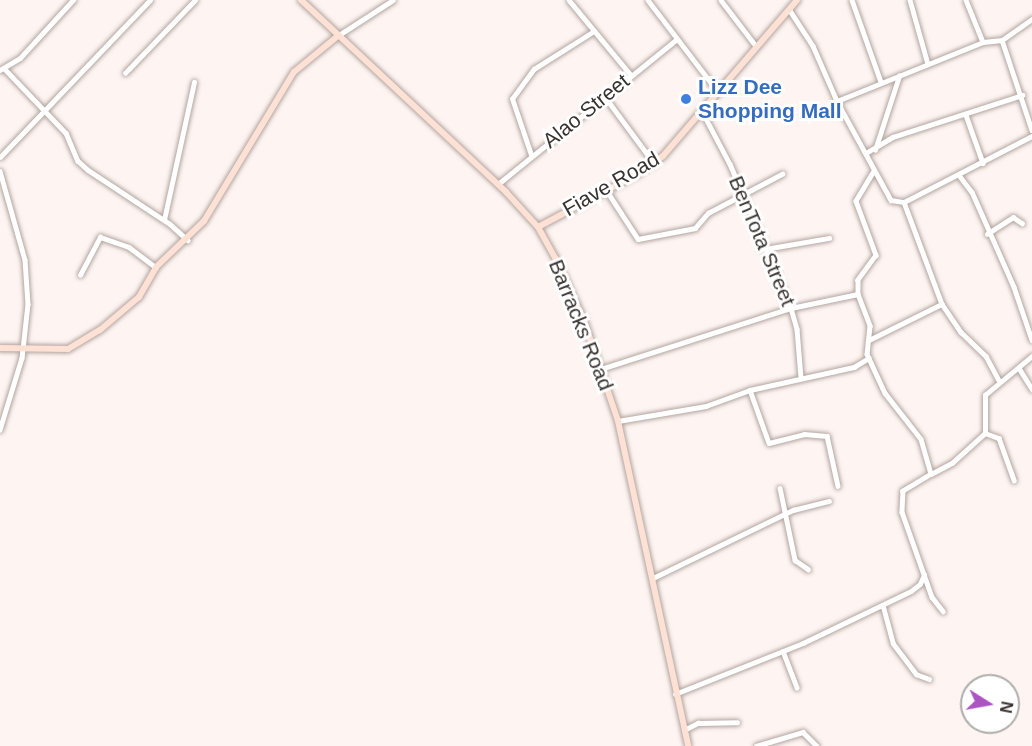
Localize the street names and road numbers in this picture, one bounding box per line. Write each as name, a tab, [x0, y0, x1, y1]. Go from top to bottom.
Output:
street label: Alao Street	[538, 69, 634, 153]
street label: Fiave Road	[558, 146, 664, 222]
street label: BenTota Street	[723, 172, 801, 310]
street label: Barracks Road	[543, 256, 619, 394]

